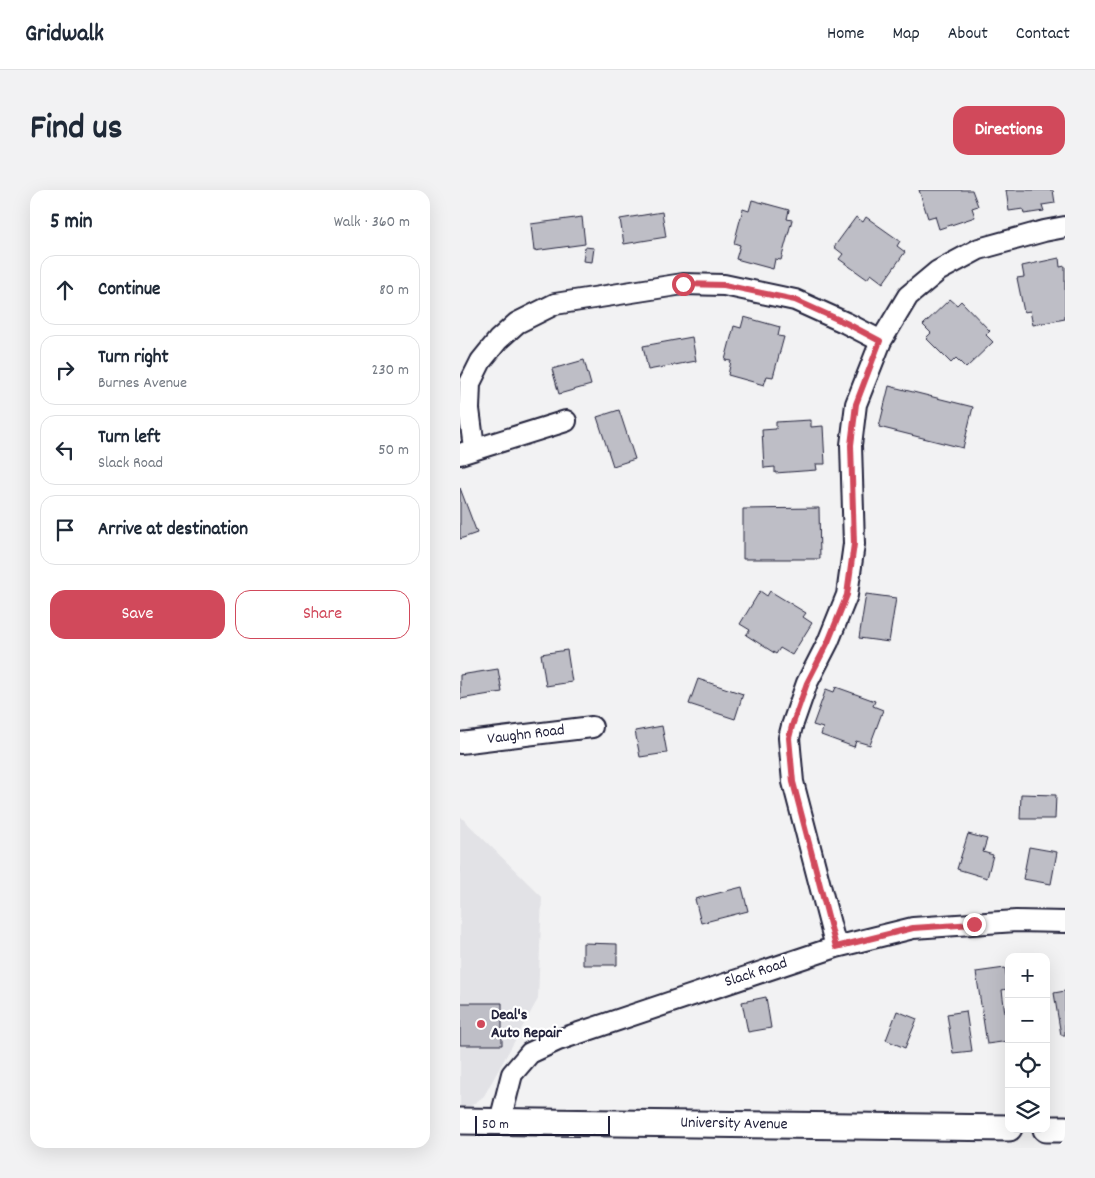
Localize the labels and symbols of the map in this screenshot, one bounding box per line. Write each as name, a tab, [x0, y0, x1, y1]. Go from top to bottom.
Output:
route start	[672, 273, 695, 296]
street label: Vaughn Road	[486, 719, 566, 751]
route end	[963, 913, 986, 936]
street label: Slack Road	[722, 952, 790, 994]
place label: Deal's Auto Repair	[491, 1004, 563, 1045]
marker: Deal's Auto Repair	[475, 1018, 487, 1030]
street label: University Avenue	[680, 1112, 788, 1136]
scale bar	[475, 1113, 610, 1136]

